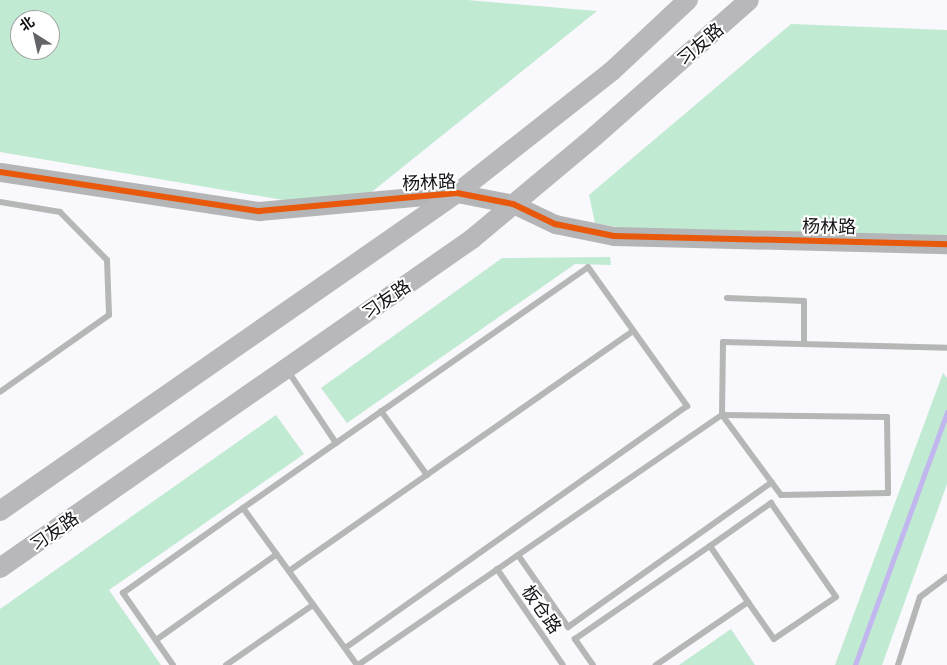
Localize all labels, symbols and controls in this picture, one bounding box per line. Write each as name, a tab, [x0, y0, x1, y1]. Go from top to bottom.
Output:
north arrow	[10, 10, 60, 60]
text: 北	[16, 12, 37, 34]
street label: 习友路	[673, 18, 727, 70]
street label: 杨林路	[401, 170, 457, 194]
street label: 杨林路	[802, 215, 856, 237]
street label: 习友路	[358, 275, 414, 323]
street label: 习友路	[26, 507, 82, 555]
street label: 板仓路	[518, 581, 566, 637]

